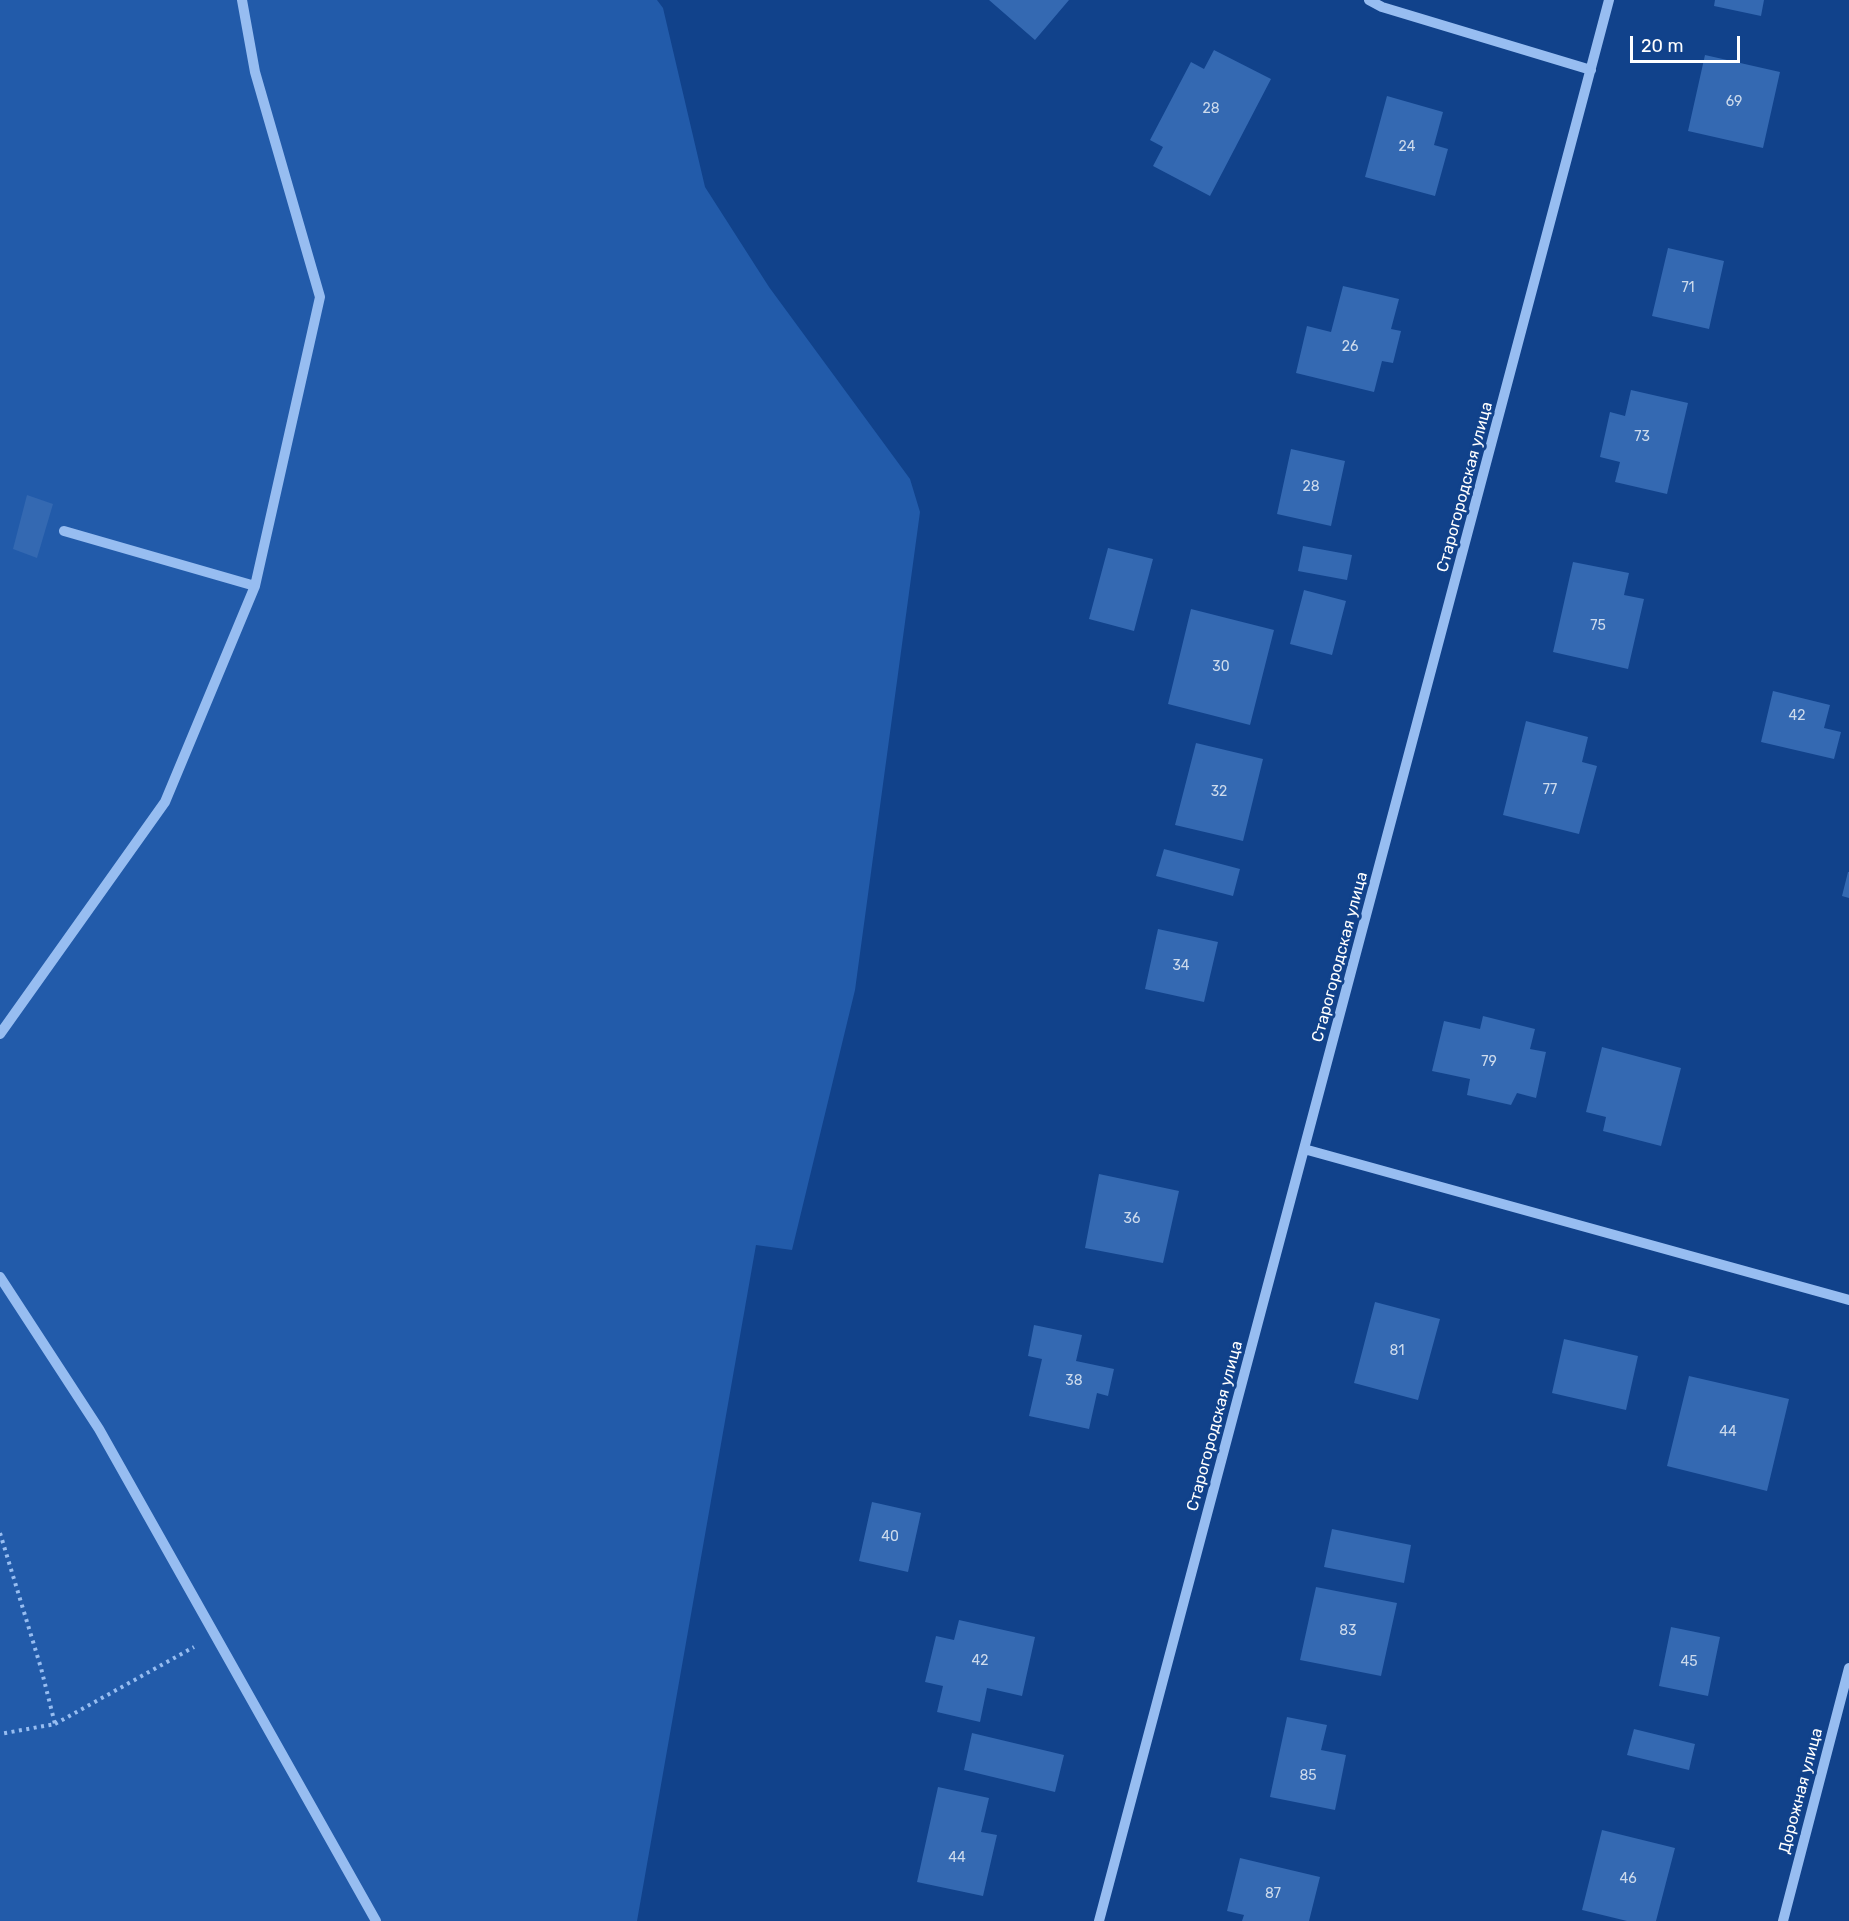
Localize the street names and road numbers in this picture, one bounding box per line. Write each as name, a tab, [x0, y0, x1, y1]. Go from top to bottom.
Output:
street label: Старогородская улица	[1433, 400, 1497, 574]
street label: Старогородская улица	[1308, 870, 1372, 1044]
street label: Старогородская улица	[1183, 1339, 1247, 1513]
street label: Дорожная улица	[1775, 1726, 1827, 1856]

